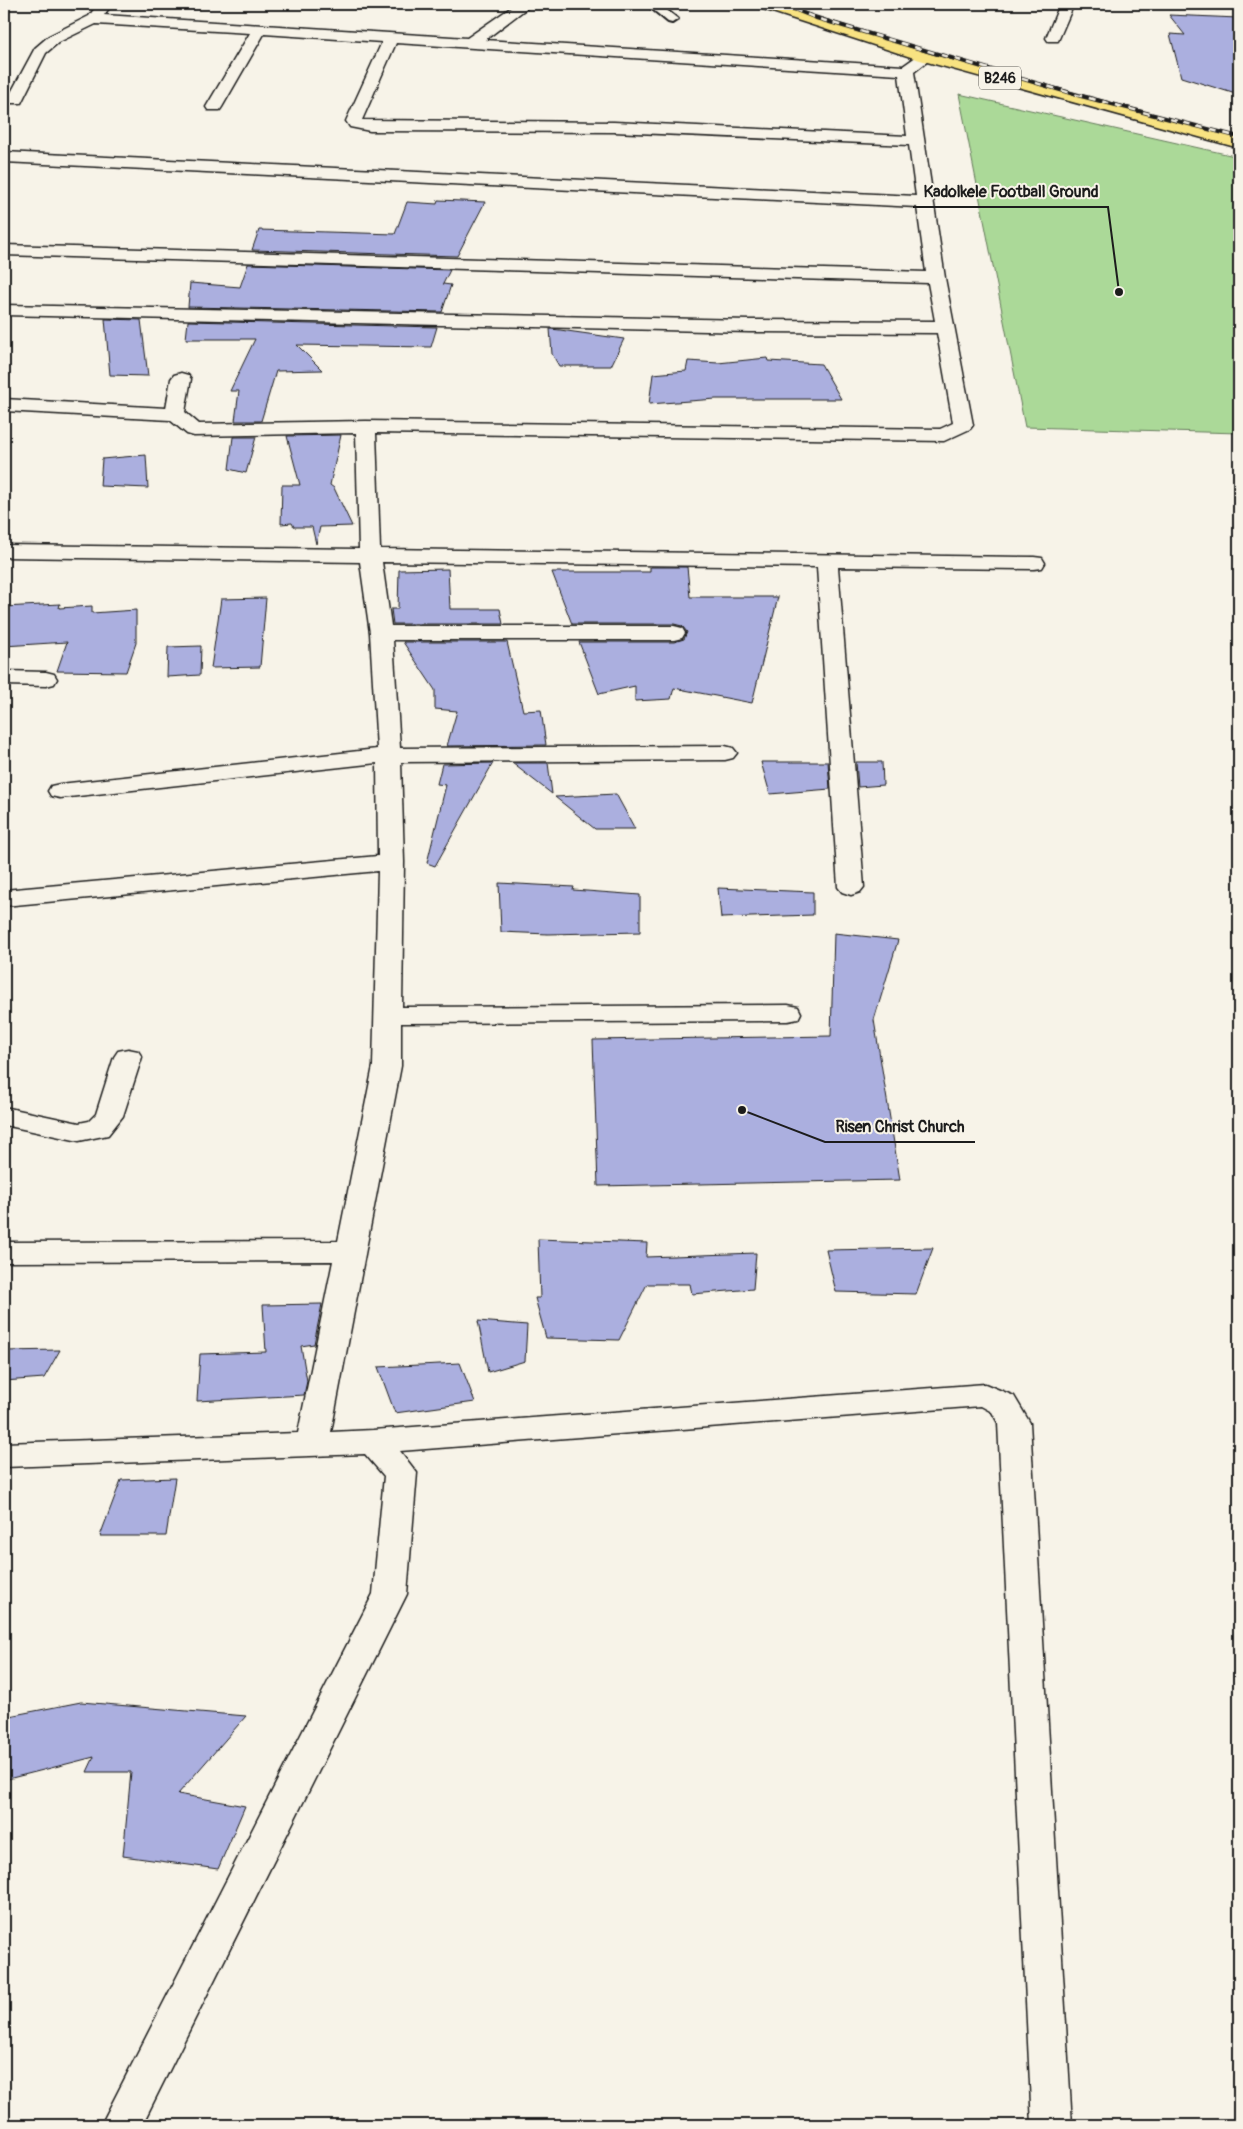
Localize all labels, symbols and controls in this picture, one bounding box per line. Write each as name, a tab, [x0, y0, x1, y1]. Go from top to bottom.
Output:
road number: B246	[979, 66, 1021, 90]
callout: Kadolkele Football Ground	[913, 176, 1108, 207]
text: Kadolkele Football Ground	[923, 182, 1099, 202]
callout: Risen Christ Church	[825, 1111, 975, 1142]
text: Risen Christ Church	[835, 1117, 965, 1137]

